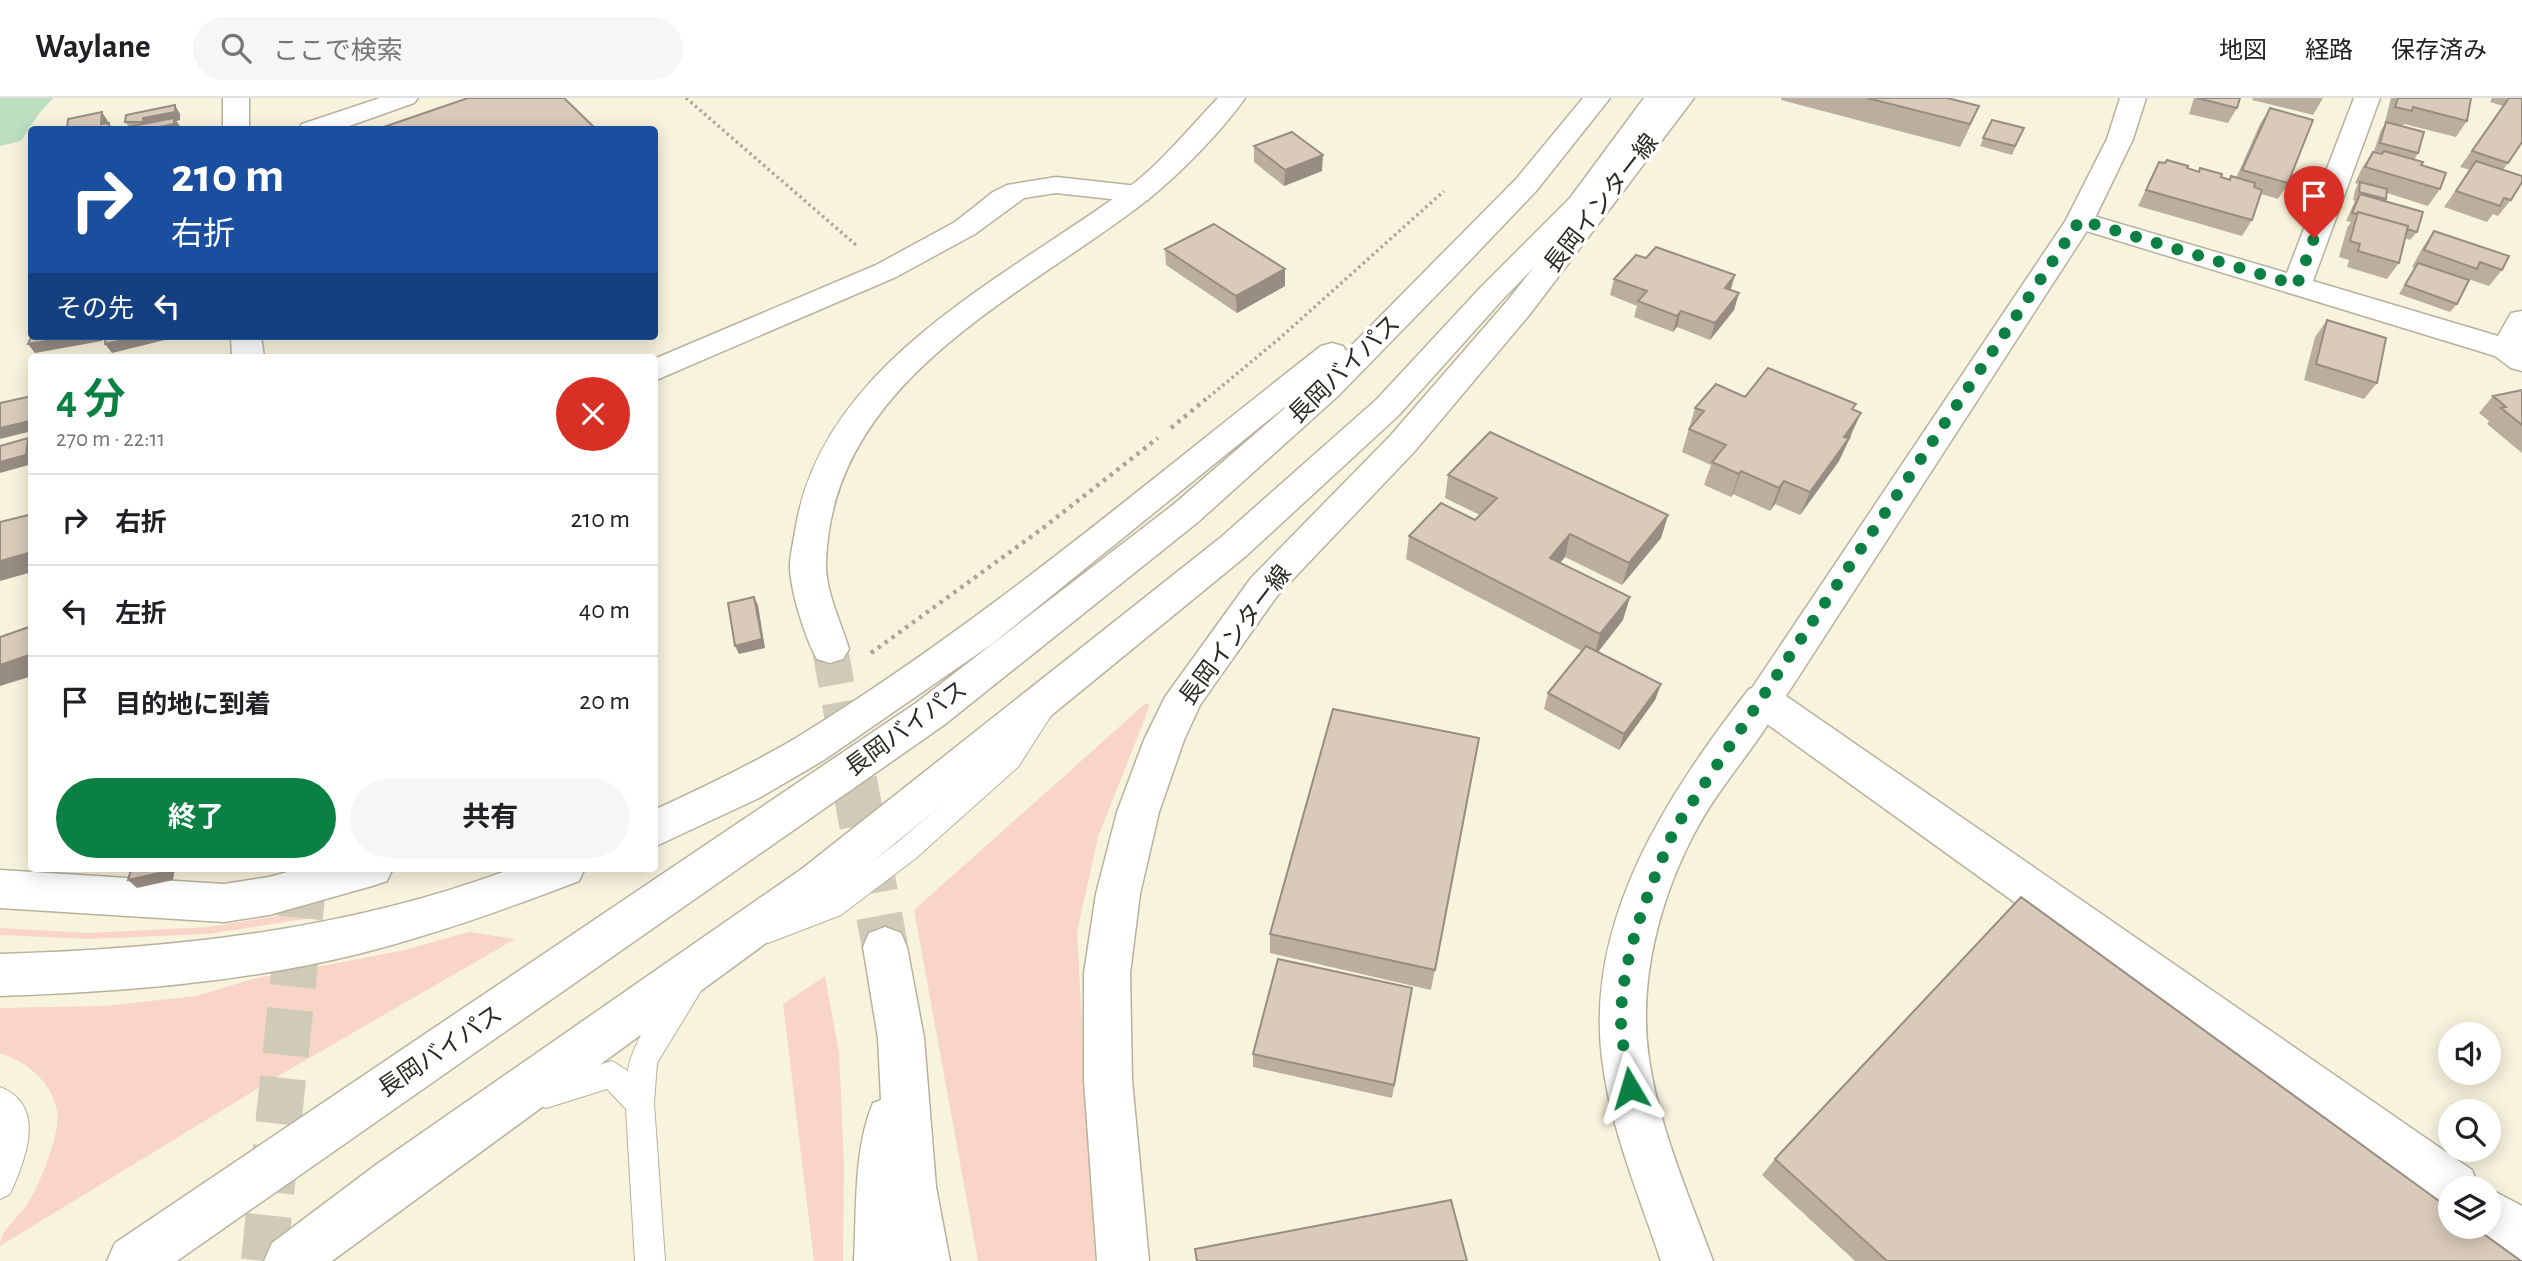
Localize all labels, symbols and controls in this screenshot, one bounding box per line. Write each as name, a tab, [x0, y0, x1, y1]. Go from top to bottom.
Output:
search box	[193, 17, 683, 80]
icon: search	[217, 29, 255, 67]
text: Waylane	[35, 31, 151, 64]
text: ここで検索	[273, 38, 403, 64]
text: 地図	[2219, 39, 2267, 63]
text: 経路	[2305, 39, 2353, 63]
text: 保存済み	[2391, 39, 2487, 63]
street label: 長岡インター線	[1539, 129, 1663, 277]
text: 210 m	[171, 152, 284, 201]
icon: right	[56, 154, 147, 245]
pin	[2284, 166, 2344, 238]
icon: arrive	[2295, 177, 2333, 215]
text: 右折	[171, 218, 235, 250]
icon: left	[148, 287, 186, 325]
text: その先	[56, 296, 134, 322]
street label: 長岡バイパス	[1284, 311, 1405, 428]
button: close	[556, 377, 630, 451]
text: 4 分	[56, 379, 125, 421]
text: 270 m · 22:11	[56, 428, 165, 451]
icon: right	[56, 501, 94, 539]
text: 210 m	[570, 506, 630, 532]
text: 右折	[115, 510, 167, 536]
street label: 長岡インター線	[1174, 560, 1296, 710]
icon: left	[56, 592, 94, 630]
text: 40 m	[579, 597, 630, 623]
text: 左折	[115, 601, 167, 627]
street label: 長岡バイパス	[841, 676, 972, 781]
icon: arrive	[56, 683, 94, 721]
text: 20 m	[579, 688, 630, 714]
text: 目的地に到着	[115, 692, 271, 718]
button: 終了	[56, 778, 336, 858]
button: 共有	[350, 778, 630, 858]
street label: 長岡バイパス	[374, 1001, 507, 1102]
map controls	[2438, 1022, 2501, 1239]
button: sound	[2438, 1022, 2501, 1085]
position arrow	[1593, 1051, 1667, 1125]
button: search	[2438, 1099, 2501, 1162]
button: layers	[2438, 1176, 2501, 1239]

